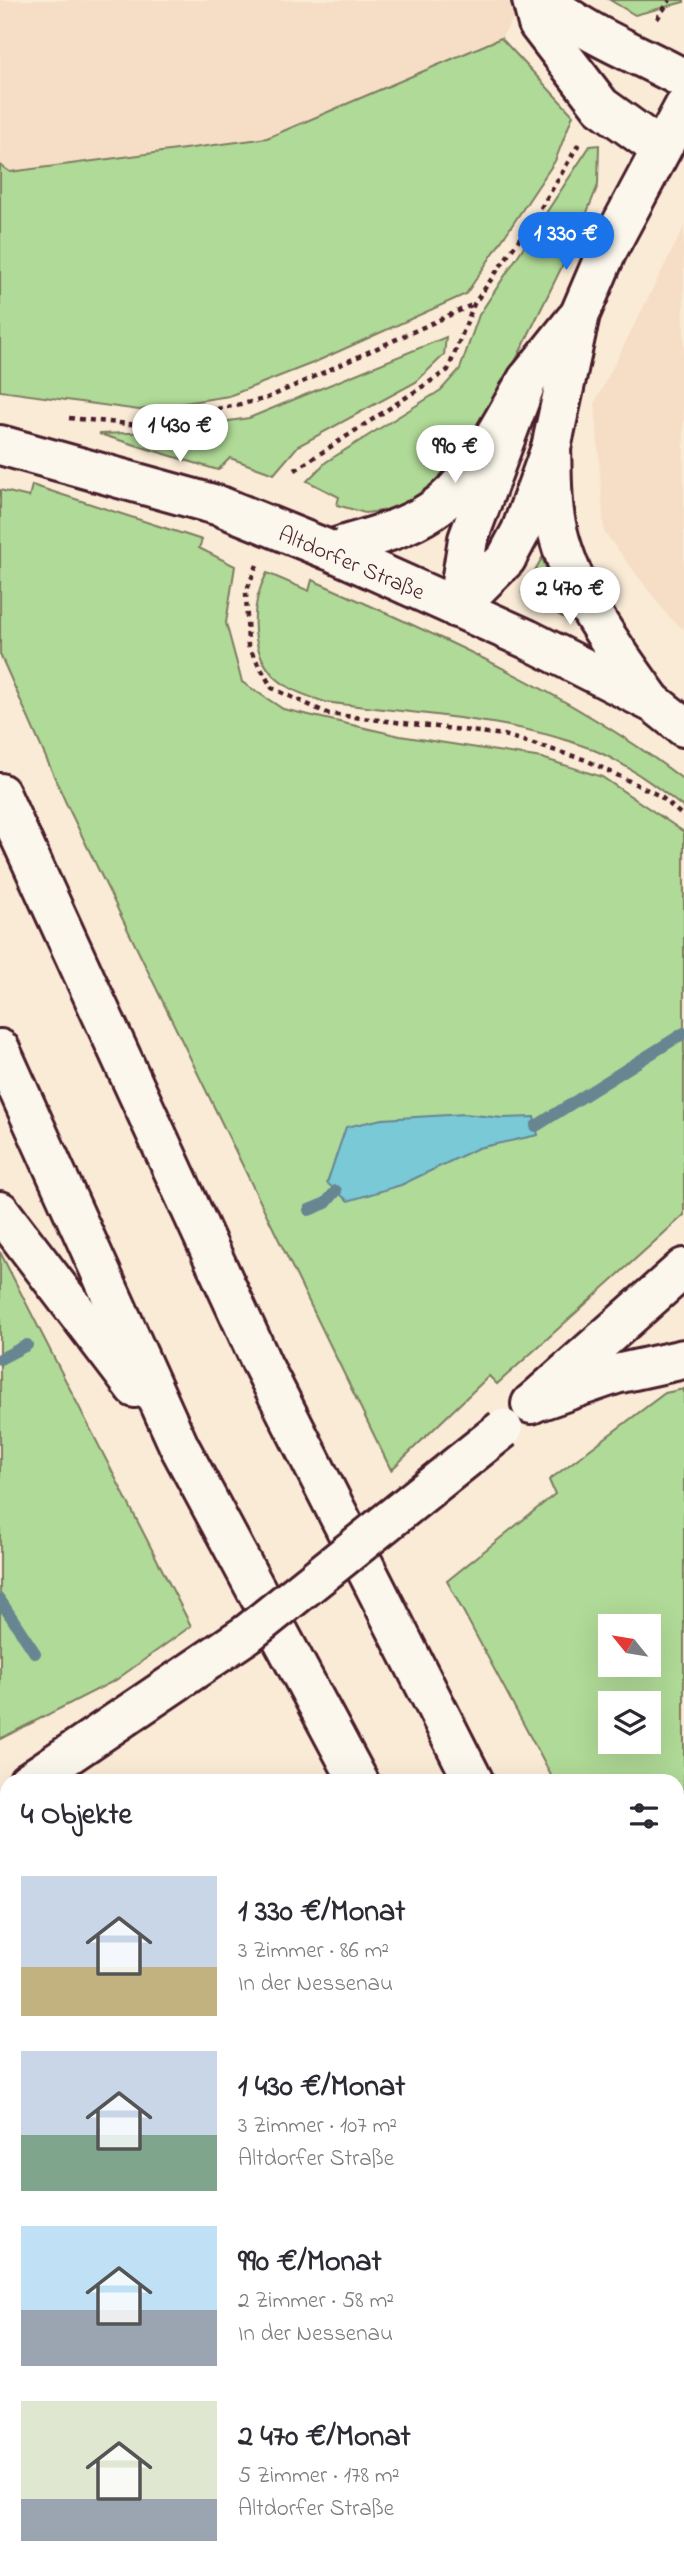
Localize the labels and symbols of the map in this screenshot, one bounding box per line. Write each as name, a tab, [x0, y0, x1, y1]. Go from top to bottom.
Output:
pin: 1 330 €	[501, 212, 631, 272]
pin: 1 430 €	[115, 405, 245, 464]
pin: 990 €	[406, 426, 504, 485]
street label: Altdorfer Straße	[273, 519, 430, 610]
pin: 2 470 €	[505, 568, 635, 627]
north arrow	[598, 1614, 662, 1676]

